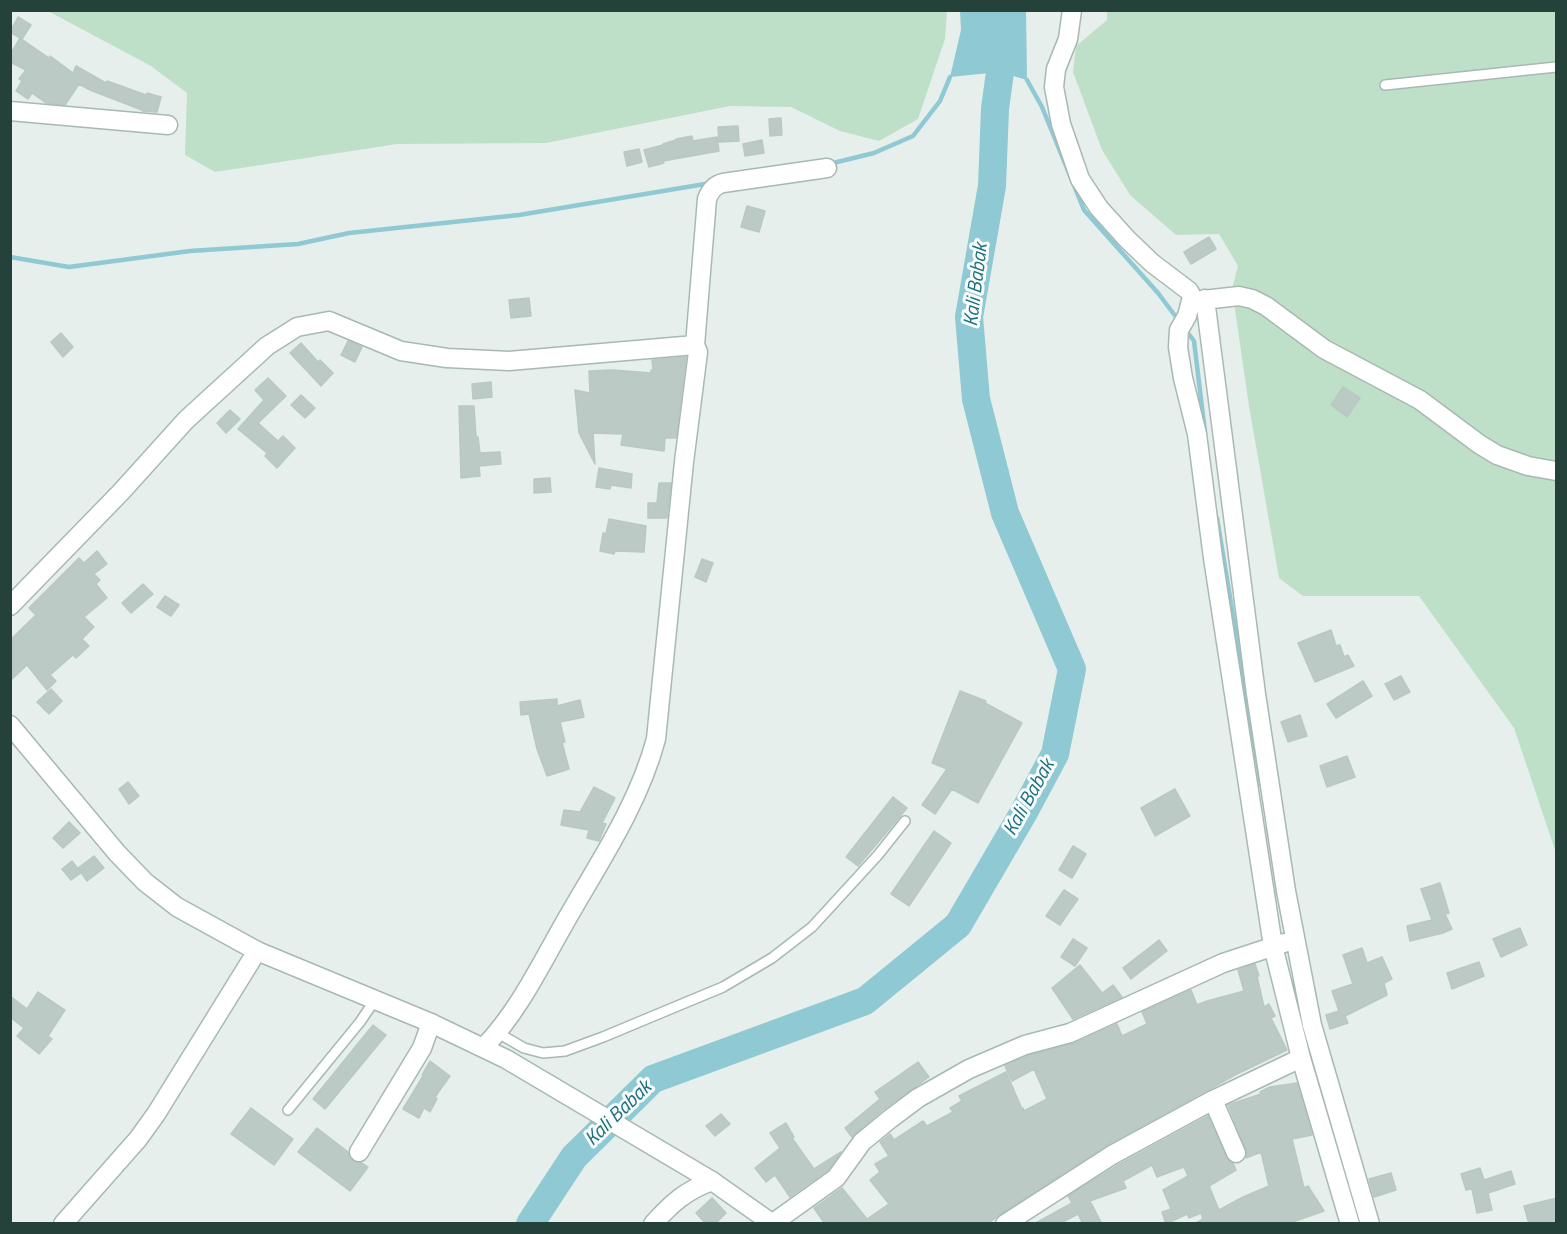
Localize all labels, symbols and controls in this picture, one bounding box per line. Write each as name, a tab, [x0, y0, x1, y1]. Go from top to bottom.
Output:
water label: Kali Babak	[960, 242, 994, 328]
water label: Kali Babak	[999, 756, 1061, 840]
water label: Kali Babak	[581, 1076, 657, 1152]

